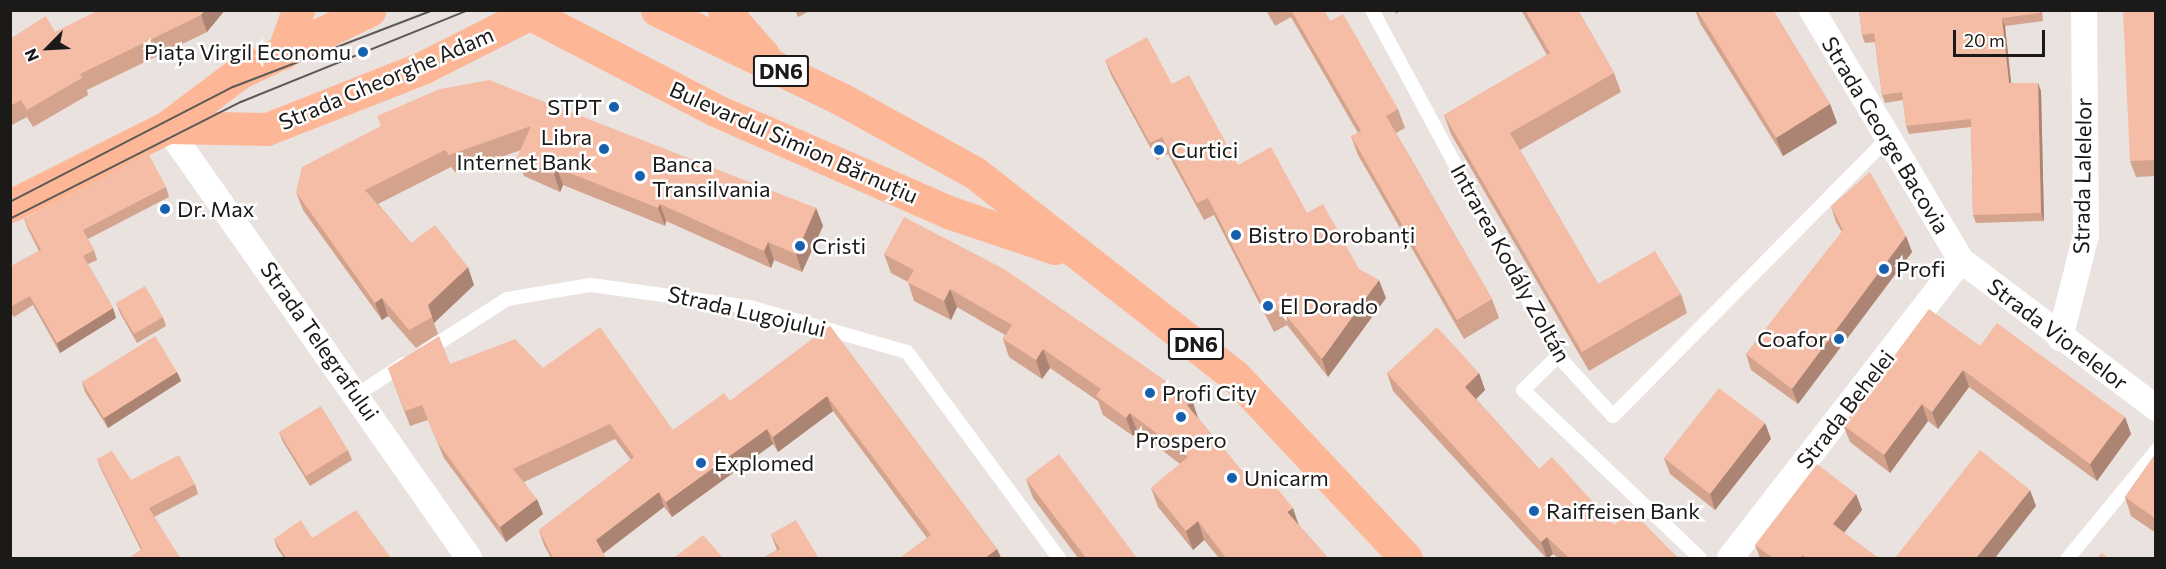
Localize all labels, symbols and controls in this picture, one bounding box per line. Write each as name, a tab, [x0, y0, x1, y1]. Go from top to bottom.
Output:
north arrow	[18, 18, 78, 78]
scale bar	[1956, 18, 2048, 56]
street label: Strada Gheorghe Adam	[275, 21, 497, 135]
text: 20 m	[1964, 29, 2005, 51]
street label: Strada George Bacovia	[1817, 32, 1955, 238]
place label: Piața Virgil Economu	[144, 39, 351, 65]
marker: Piața Virgil Economu	[356, 45, 370, 59]
text: N	[20, 46, 42, 65]
road number: DN6	[752, 53, 810, 89]
street label: Bulevardul Simion Bărnuțiu	[666, 75, 922, 209]
place label: STPT	[547, 94, 602, 120]
street label: Strada Lalelelor	[2067, 98, 2097, 254]
marker: STPT	[607, 100, 621, 114]
place label: Libra Internet Bank	[456, 123, 592, 174]
place label: Curtici	[1171, 137, 1238, 163]
marker: Libra Internet Bank	[597, 142, 611, 156]
marker: Curtici	[1152, 143, 1166, 157]
place label: Banca Transilvania	[652, 150, 771, 202]
street label: Intrarea Kodály Zoltán	[1446, 159, 1576, 367]
marker: Banca Transilvania	[633, 169, 647, 183]
place label: Dr. Max	[177, 196, 254, 222]
marker: Dr. Max	[158, 202, 172, 216]
place label: Bistro Dorobanți	[1248, 222, 1415, 248]
marker: Bistro Dorobanți	[1229, 228, 1243, 242]
place label: Cristi	[812, 233, 866, 259]
marker: Cristi	[793, 239, 807, 253]
street label: Strada Telegrafului	[255, 256, 385, 426]
place label: Profi	[1896, 256, 1946, 282]
marker: Profi	[1877, 262, 1891, 276]
street label: Strada Viorelelor	[1983, 273, 2133, 395]
street label: Strada Lugojului	[665, 280, 829, 342]
place label: El Dorado	[1280, 293, 1378, 319]
marker: El Dorado	[1261, 299, 1275, 313]
road number: DN6	[1168, 326, 1224, 362]
place label: Coafor	[1757, 326, 1827, 352]
marker: Coafor	[1832, 332, 1846, 346]
street label: Strada Behelei	[1791, 345, 1899, 473]
place label: Profi City	[1162, 380, 1257, 406]
marker: Profi City	[1143, 386, 1157, 400]
marker: Prospero	[1174, 410, 1188, 424]
place label: Prospero	[1135, 427, 1227, 453]
place label: Explomed	[714, 450, 814, 476]
marker: Explomed	[692, 454, 710, 472]
place label: Unicarm	[1244, 465, 1329, 491]
marker: Unicarm	[1225, 471, 1239, 485]
place label: Raiffeisen Bank	[1546, 498, 1700, 524]
marker: Raiffeisen Bank	[1527, 504, 1541, 518]

